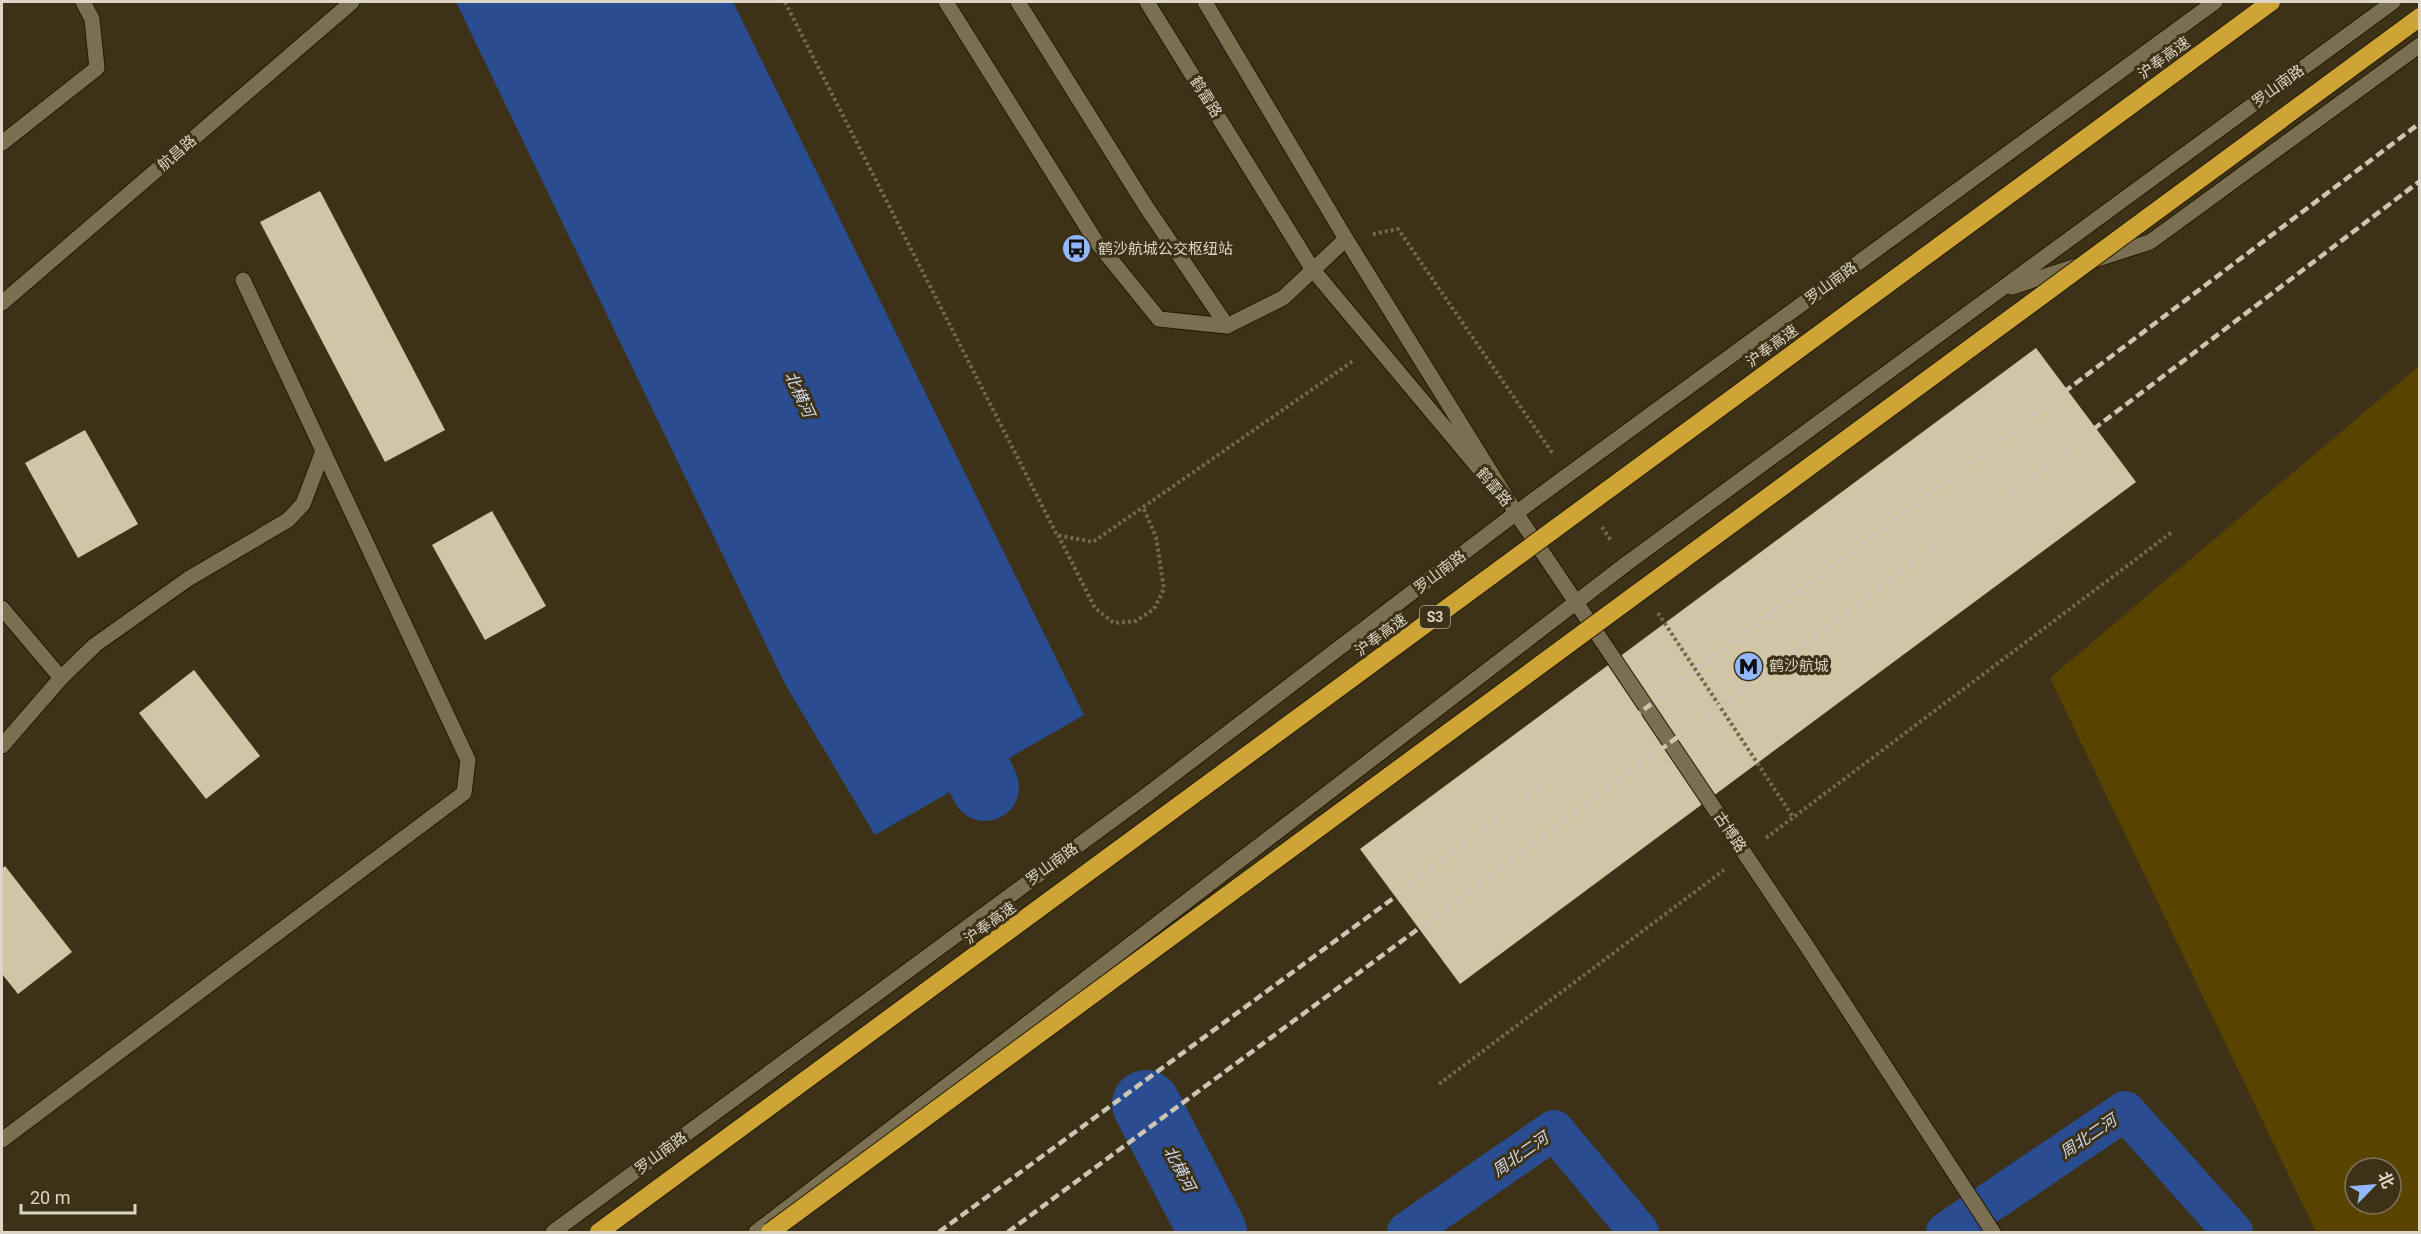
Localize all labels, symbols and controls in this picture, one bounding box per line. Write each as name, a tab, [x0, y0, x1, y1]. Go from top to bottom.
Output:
street label: 沪奉高速	[2134, 33, 2194, 83]
street label: 罗山南路	[2248, 61, 2308, 111]
street label: 鹤雷路	[1186, 73, 1226, 121]
street label: 航昌路	[154, 131, 200, 175]
bus stop icon: 鹤沙航城公交枢纽站	[1061, 233, 1093, 265]
place label: 鹤沙航城公交枢纽站	[1098, 240, 1233, 258]
street label: 罗山南路	[1801, 258, 1861, 308]
street label: 沪奉高速	[1742, 321, 1802, 371]
water label: 北横河	[781, 368, 820, 423]
street label: 鹤雷路	[1473, 464, 1515, 510]
street label: 罗山南路	[1411, 547, 1469, 597]
road number: S3	[1420, 606, 1450, 628]
street label: 沪奉高速	[1351, 610, 1411, 660]
metro station icon: 鹤沙航城	[1732, 650, 1764, 682]
place label: 鹤沙航城	[1769, 657, 1829, 675]
street label: 古博路	[1710, 808, 1750, 856]
street label: 罗山南路	[1022, 839, 1082, 889]
street label: 沪奉高速	[960, 898, 1020, 948]
water label: 周北二河	[2056, 1109, 2123, 1162]
water label: 周北二河	[1489, 1127, 1554, 1181]
street label: 罗山南路	[631, 1128, 691, 1178]
water label: 北横河	[1160, 1143, 1201, 1197]
north arrow	[2343, 1156, 2403, 1216]
text: 北	[2374, 1169, 2398, 1191]
scale bar	[21, 1177, 135, 1215]
text: 20 m	[30, 1187, 70, 1208]

